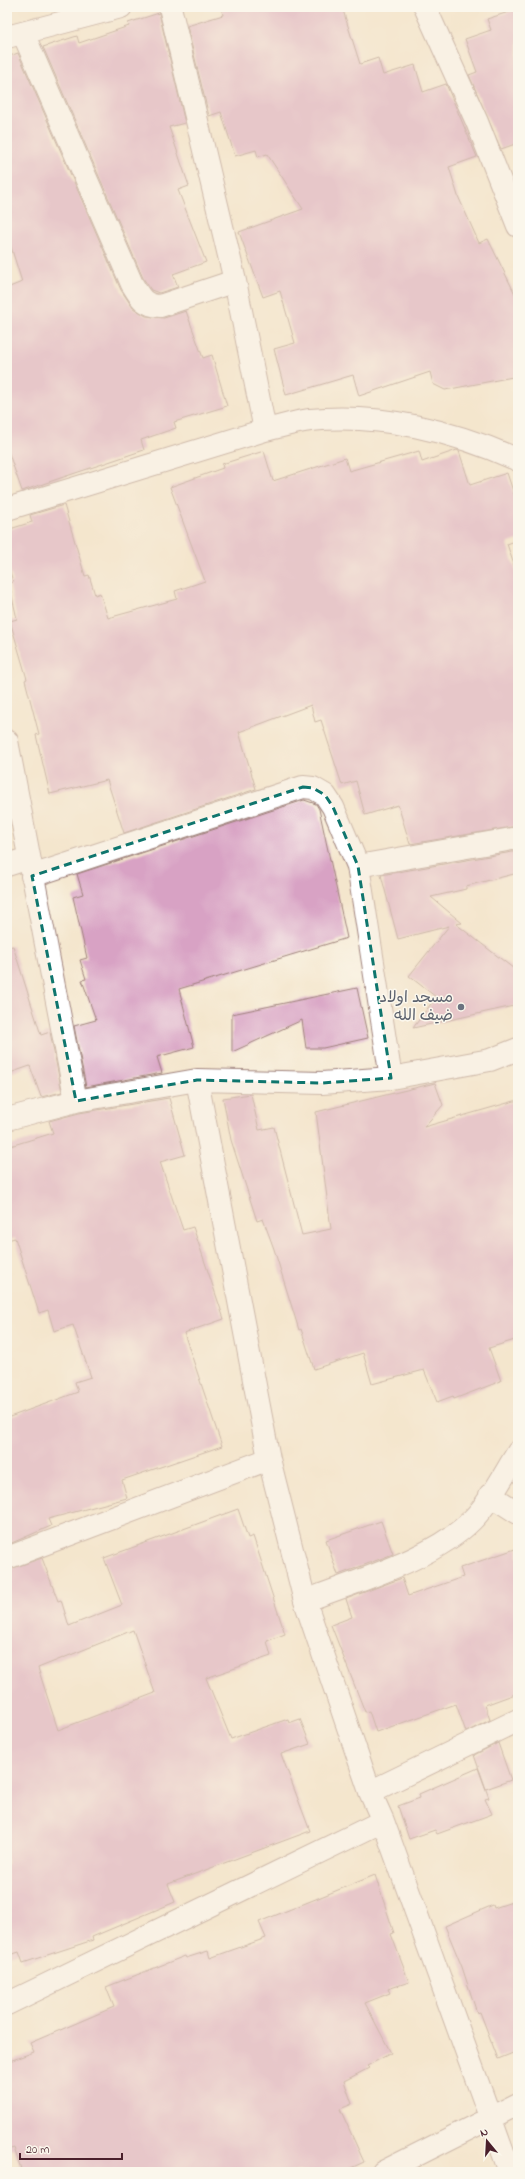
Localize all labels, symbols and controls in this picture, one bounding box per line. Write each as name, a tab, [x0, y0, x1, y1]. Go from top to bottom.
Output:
place label: مسجد اولاد ضيف الله	[379, 986, 453, 1028]
marker: مسجد اولاد ضيف الله	[456, 1002, 466, 1012]
north arrow	[467, 2121, 507, 2161]
text: N	[478, 2124, 490, 2141]
scale bar	[20, 2135, 122, 2161]
text: 20 m	[26, 2141, 49, 2159]

